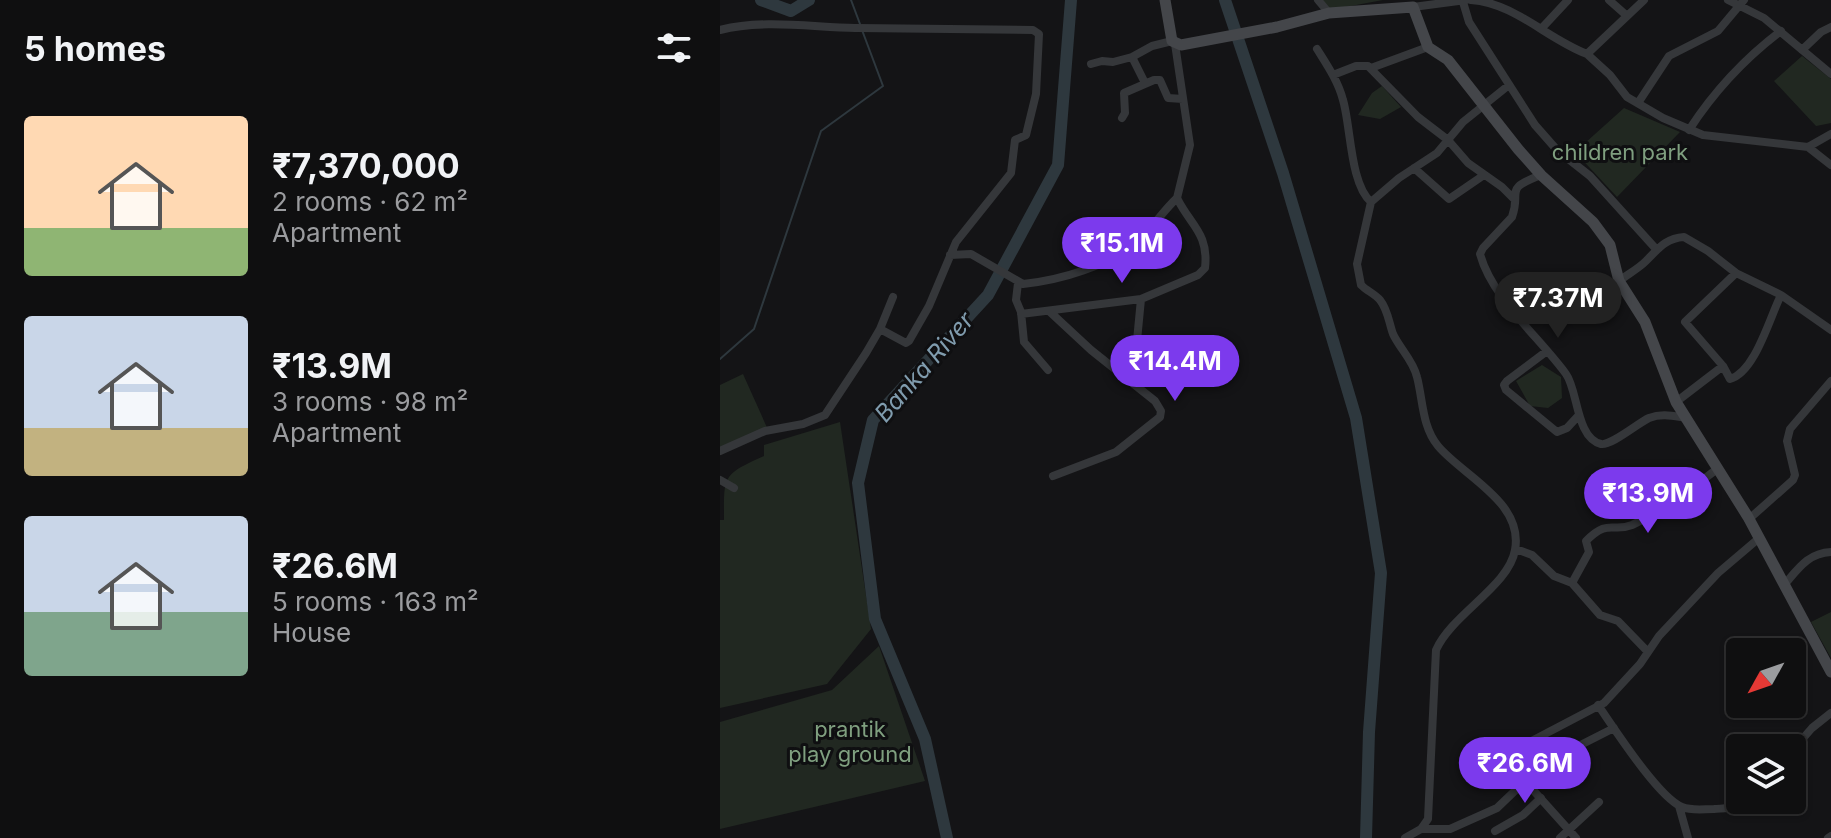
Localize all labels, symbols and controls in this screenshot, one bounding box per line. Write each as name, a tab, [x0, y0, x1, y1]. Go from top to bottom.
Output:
icon: filters	[652, 26, 696, 70]
text: 5 homes	[24, 28, 166, 69]
park label: children park	[1552, 139, 1688, 165]
text: ₹7,370,000	[272, 145, 460, 186]
icon: home	[88, 148, 184, 244]
text: 2 rooms · 62 m²	[272, 186, 468, 217]
text: Apartment	[272, 217, 401, 248]
pin: ₹15.1M	[1057, 217, 1187, 285]
text: ₹15.1M	[1080, 227, 1164, 258]
pin: ₹7.37M	[1493, 272, 1623, 340]
text: ₹7.37M	[1513, 282, 1603, 313]
water label: Banka River	[868, 305, 980, 428]
pin: ₹14.4M	[1110, 335, 1240, 403]
text: ₹13.9M	[272, 345, 392, 386]
text: ₹14.4M	[1128, 345, 1222, 376]
icon: home	[88, 348, 184, 444]
text: 3 rooms · 98 m²	[272, 386, 468, 417]
text: Apartment	[272, 417, 401, 448]
pin: ₹13.9M	[1583, 467, 1713, 535]
text: ₹13.9M	[1602, 477, 1694, 508]
text: ₹26.6M	[272, 545, 398, 586]
icon: home	[88, 548, 184, 644]
text: 5 rooms · 163 m²	[272, 586, 479, 617]
text: House	[272, 617, 351, 648]
north arrow	[1726, 638, 1806, 718]
map controls	[1726, 638, 1806, 814]
park label: prantik play ground	[788, 716, 912, 767]
button: layers	[1726, 734, 1806, 814]
pin: ₹26.6M	[1460, 737, 1590, 805]
text: ₹26.6M	[1477, 747, 1573, 778]

